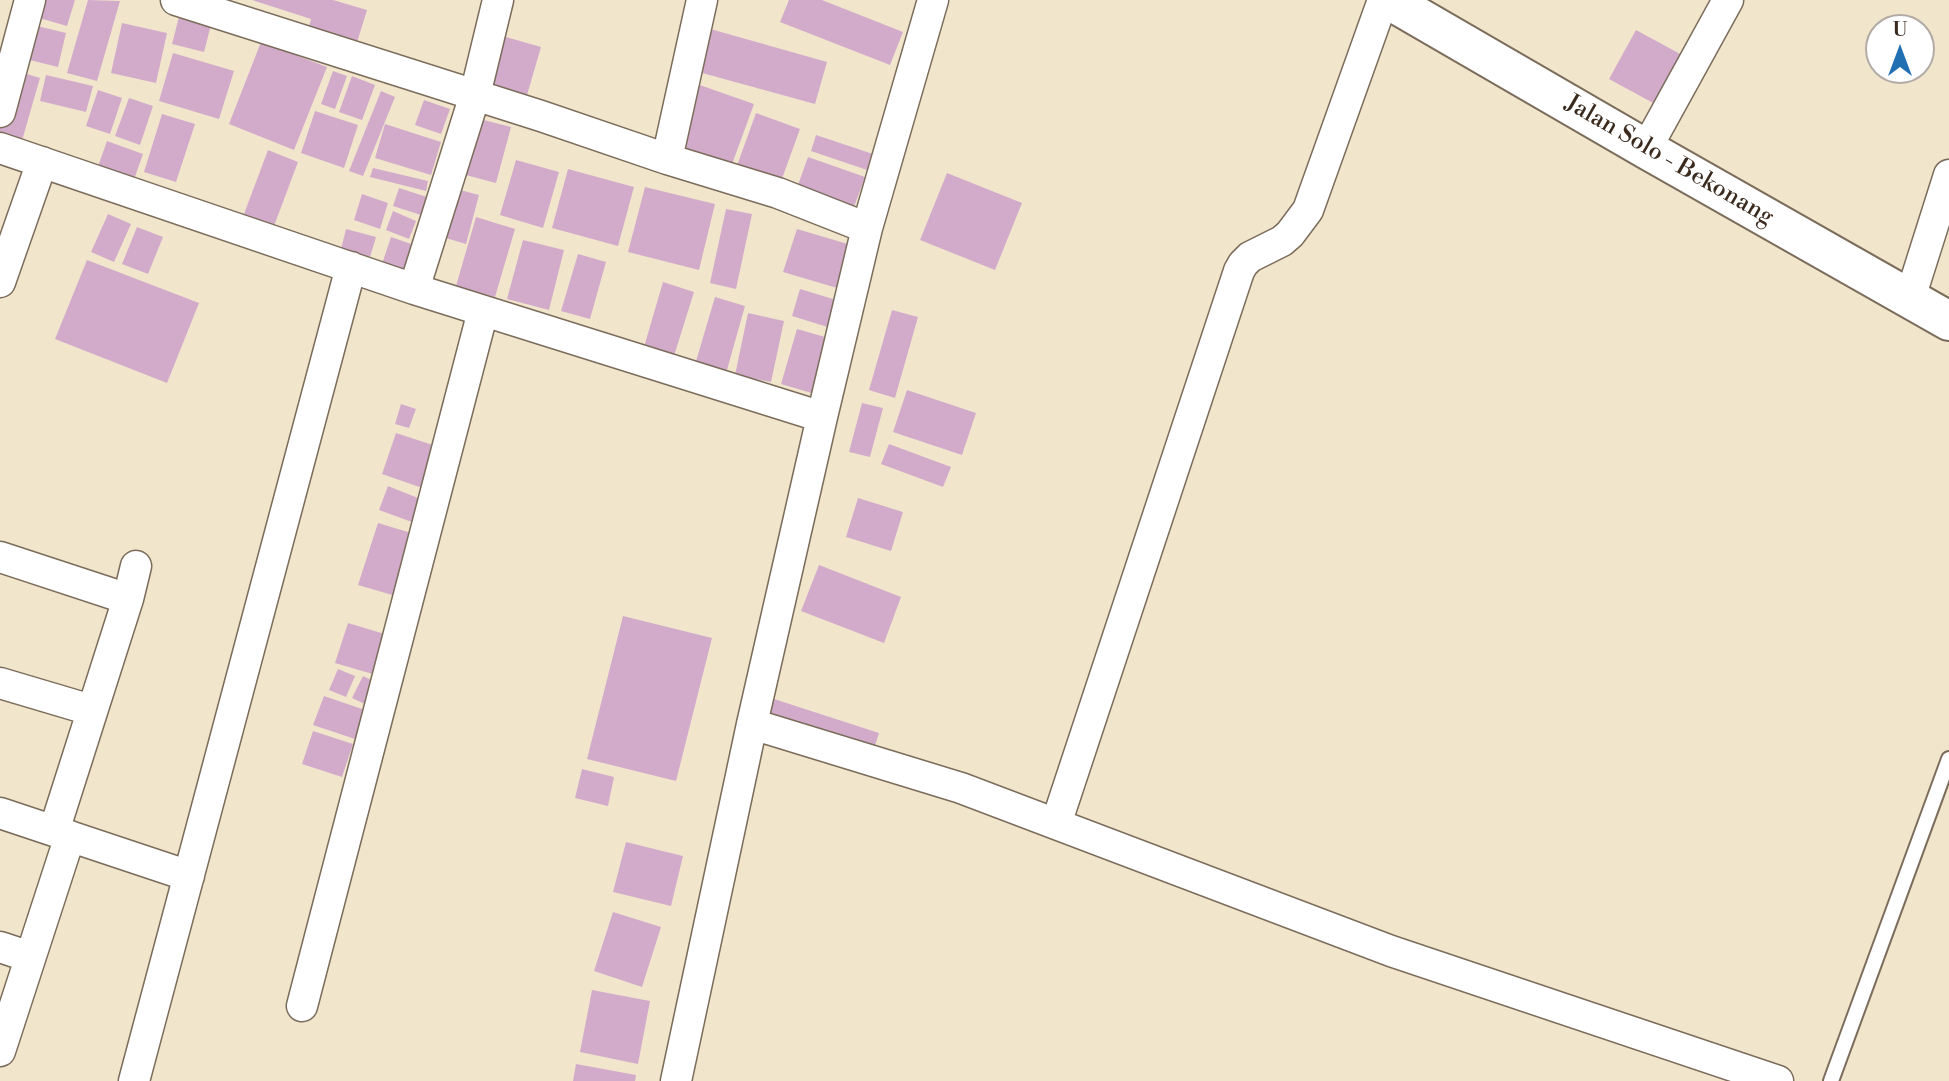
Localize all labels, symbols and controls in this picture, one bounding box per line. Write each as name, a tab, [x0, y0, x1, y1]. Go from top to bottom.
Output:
north arrow	[1865, 14, 1935, 84]
text: U	[1893, 18, 1907, 42]
street label: Jalan Solo - Bekonang	[1560, 90, 1778, 232]

